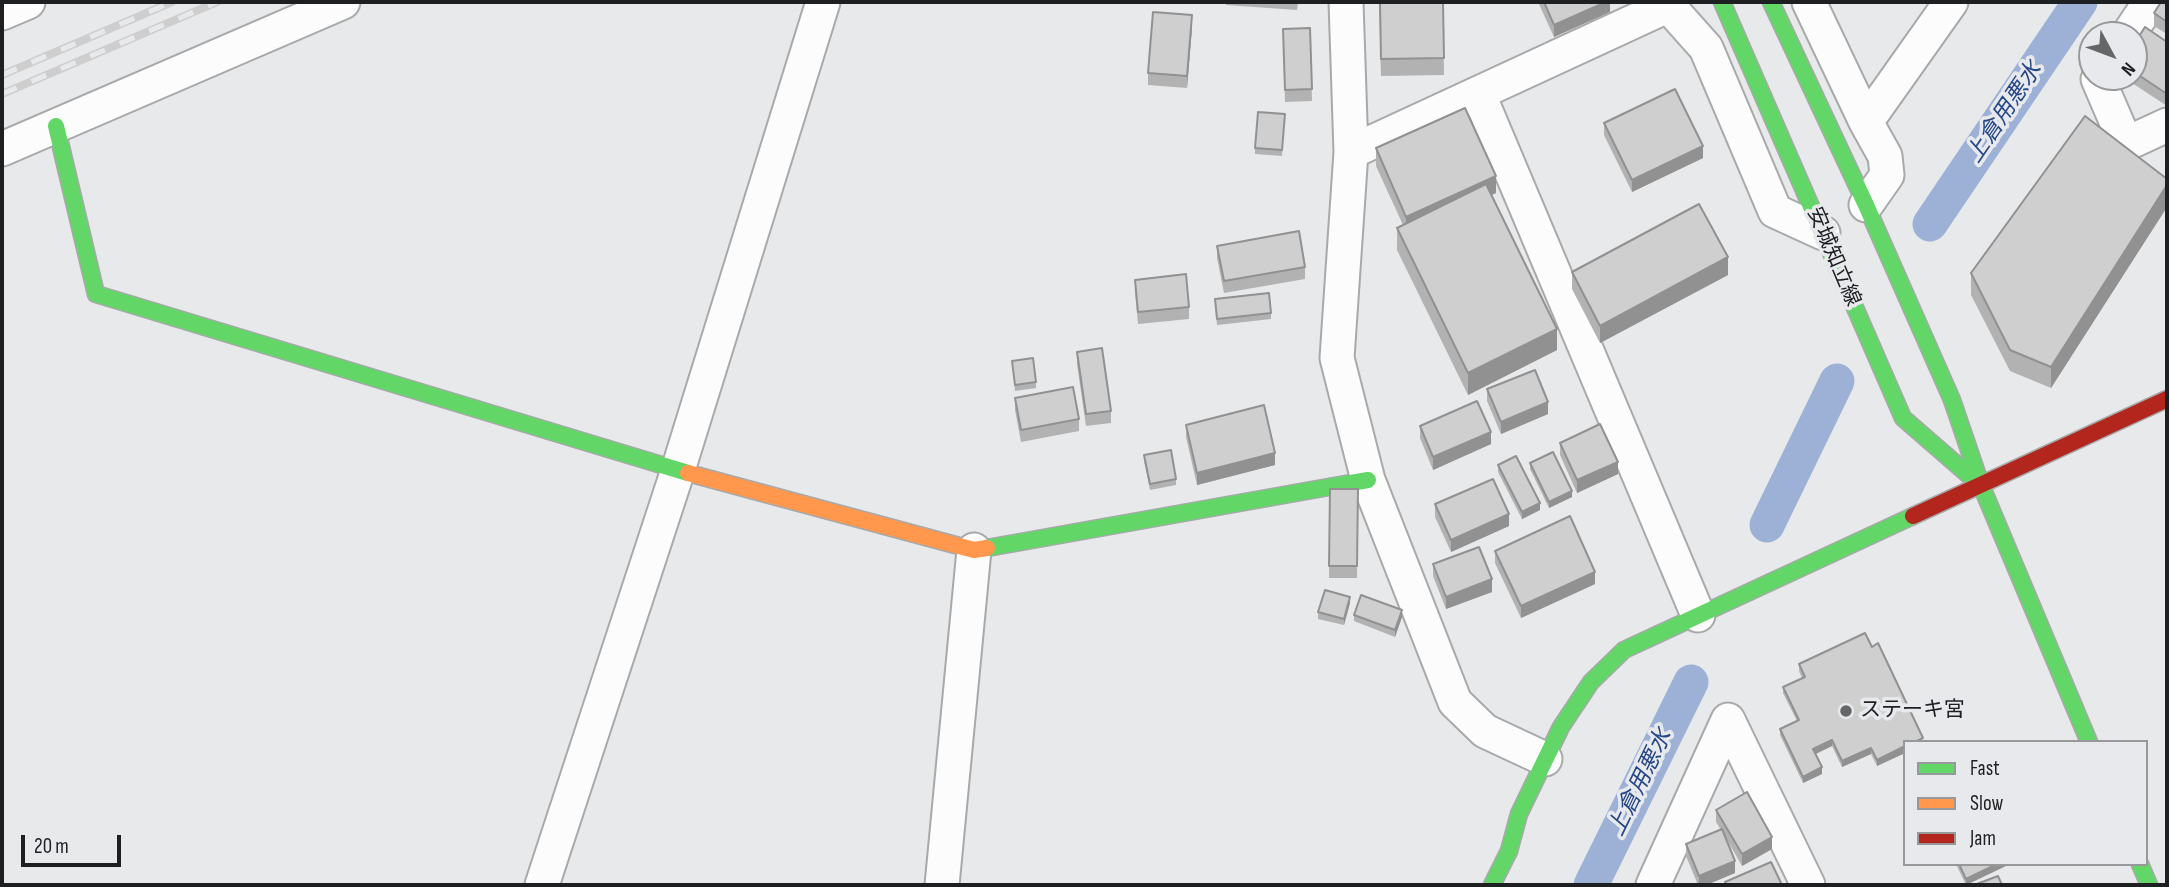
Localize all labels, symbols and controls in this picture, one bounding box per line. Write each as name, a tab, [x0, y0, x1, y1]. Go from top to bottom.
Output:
north arrow	[2078, 21, 2148, 91]
text: N	[2116, 57, 2140, 80]
water label: 上倉用悪水	[1961, 58, 2049, 168]
street label: 安城知立線	[1801, 204, 1865, 310]
place label: ステーキ宮	[1860, 698, 1965, 724]
marker: ステーキ宮	[1838, 703, 1854, 719]
water label: 上倉用悪水	[1603, 725, 1679, 841]
legend	[1903, 740, 2148, 866]
text: Fast	[1970, 756, 2000, 781]
text: Slow	[1970, 791, 2003, 816]
scale bar	[24, 820, 124, 864]
text: Jam	[1970, 826, 1996, 851]
text: 20 m	[34, 834, 69, 859]

